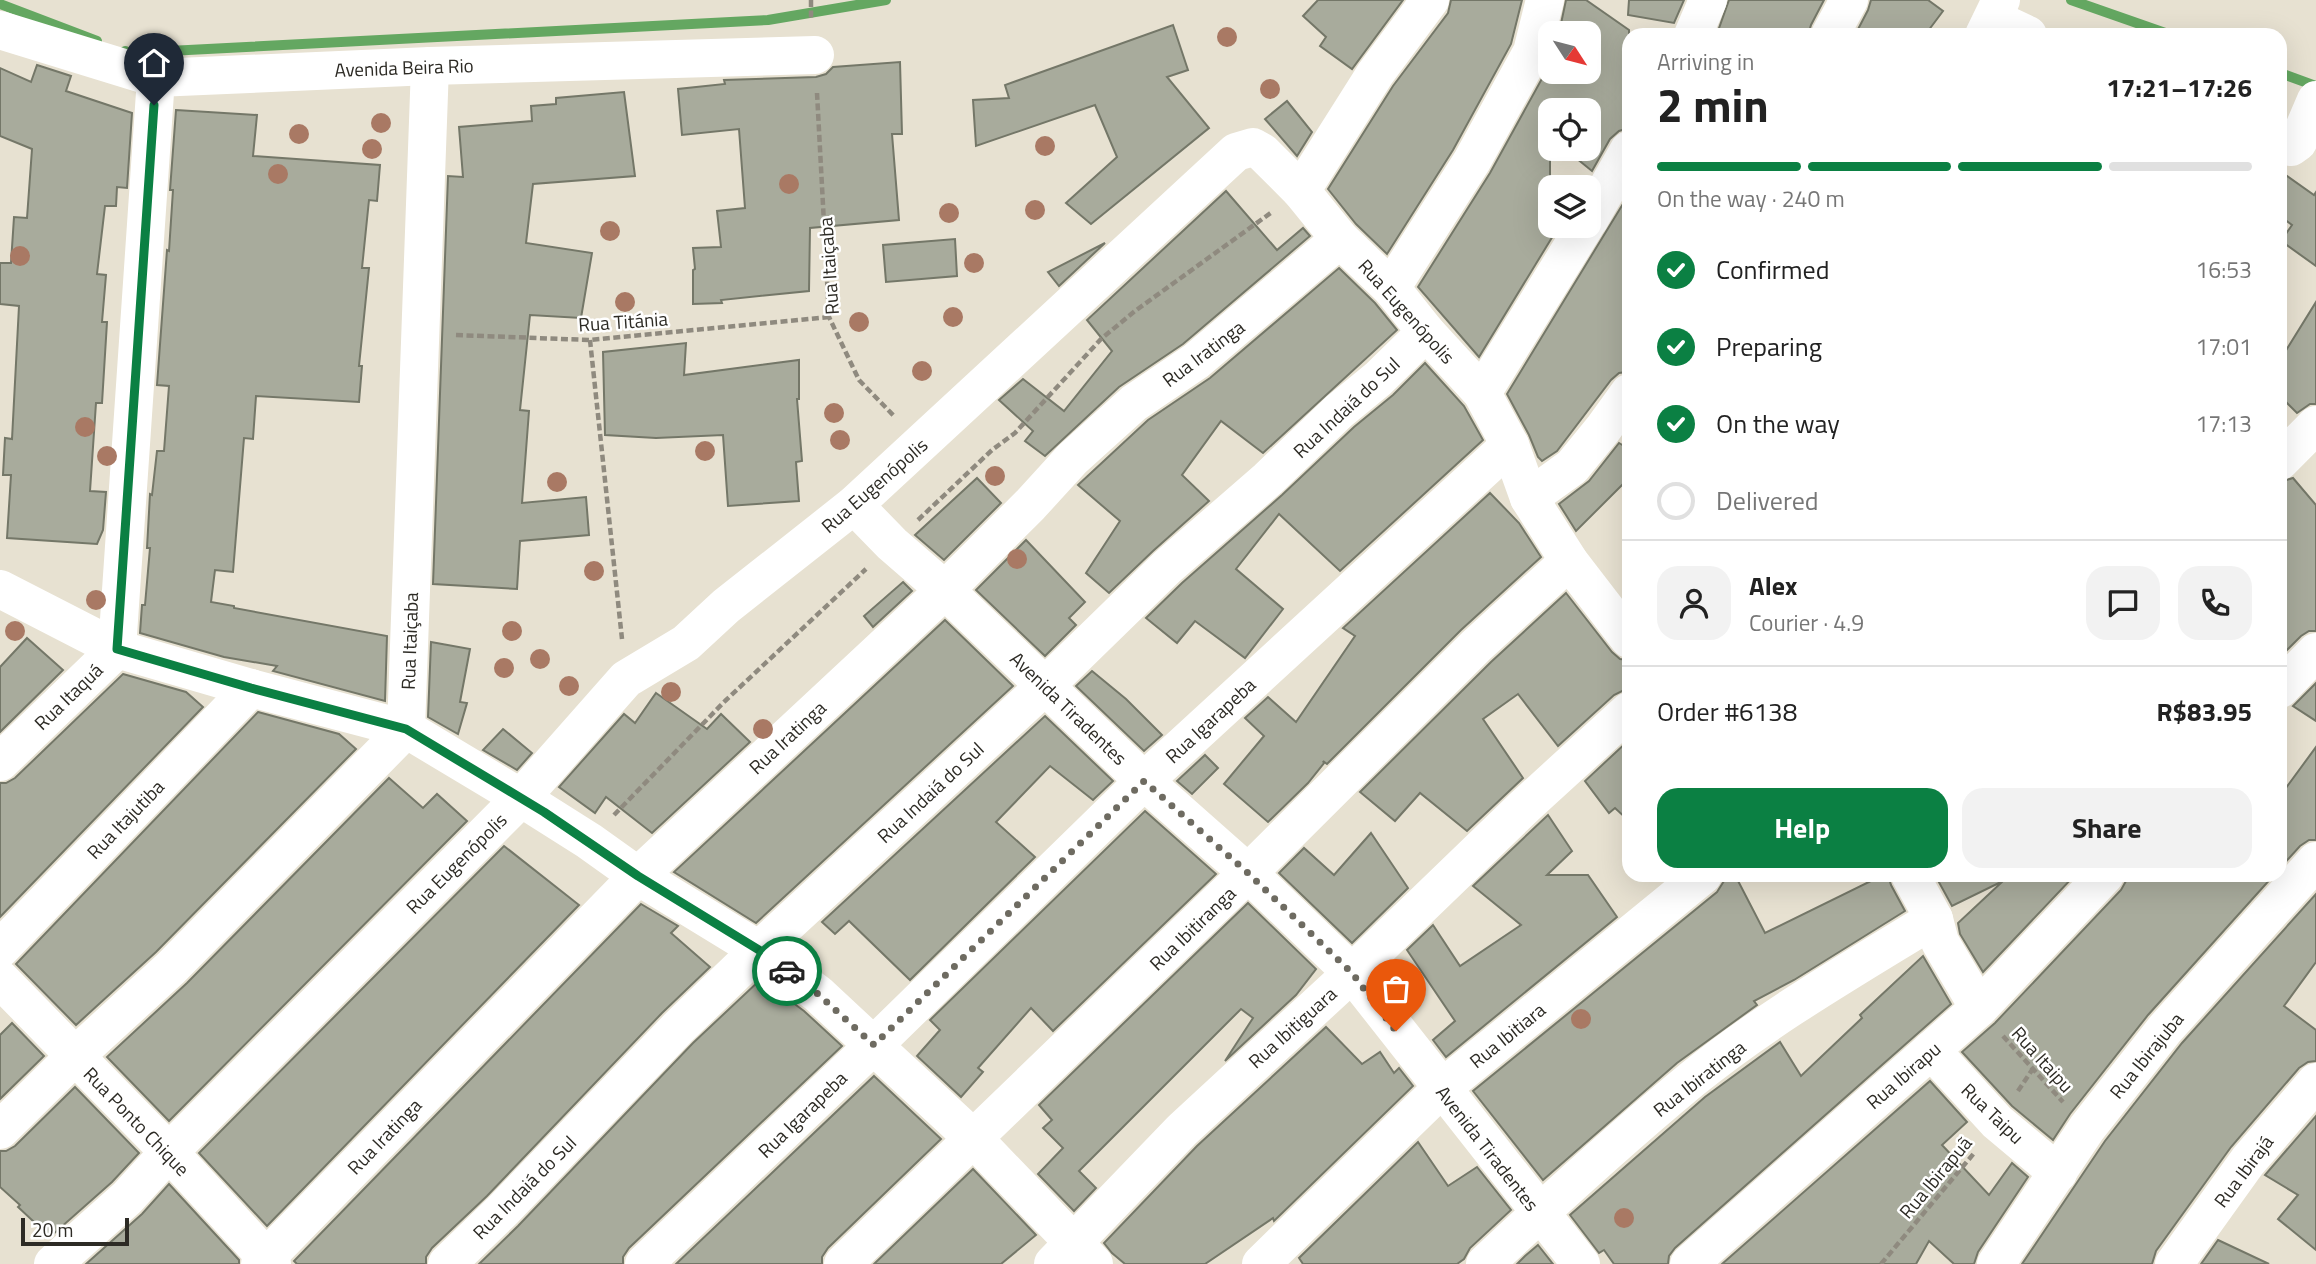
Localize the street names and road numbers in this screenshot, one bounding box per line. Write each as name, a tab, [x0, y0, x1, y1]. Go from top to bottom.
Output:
street label: Avenida Beira Rio	[334, 50, 474, 84]
street label: Rua Itaiçaba	[810, 216, 846, 316]
street label: Rua Eugenópolis	[1352, 252, 1462, 370]
street label: Rua Titánia	[577, 303, 669, 339]
street label: Rua Iratinga	[1156, 312, 1251, 394]
street label: Rua Indaiá do Sul	[1286, 350, 1406, 464]
street label: Rua Eugenópolis	[814, 430, 934, 540]
street label: Rua Itaiçaba	[393, 591, 425, 690]
street label: Avenida Tiradentes	[1004, 644, 1134, 772]
street label: Rua Itaquá	[27, 655, 109, 736]
street label: Rua Igarapeba	[1158, 670, 1262, 770]
street label: Rua Iratinga	[742, 693, 833, 781]
street label: Rua Indaiá do Sul	[870, 735, 990, 849]
street label: Rua Itajutiba	[80, 772, 171, 865]
street label: Rua Eugenópolis	[399, 806, 513, 920]
street label: Rua Ibitiranga	[1142, 879, 1242, 977]
street label: Rua Ibitiguara	[1241, 979, 1343, 1075]
street label: Rua Ibitiara	[1463, 995, 1552, 1075]
street label: Rua Ibirajuba	[2102, 1005, 2190, 1105]
street label: Rua Itaipu	[2005, 1019, 2081, 1099]
street label: Rua Ibiratinga	[1646, 1032, 1752, 1123]
street label: Rua Ibirapu	[1859, 1034, 1947, 1116]
street label: Rua Ponto Chique	[77, 1060, 197, 1182]
street label: Rua Igarapeba	[751, 1063, 854, 1164]
street label: Rua Taipu	[1955, 1076, 2031, 1150]
street label: Avenida Tiradentes	[1430, 1079, 1547, 1217]
street label: Rua Iratinga	[340, 1091, 428, 1181]
street label: Rua Indaiá do Sul	[465, 1128, 583, 1246]
street label: Rua Ibirajá	[2206, 1128, 2280, 1213]
street label: Rua Ibirapuã	[1892, 1129, 1979, 1225]

